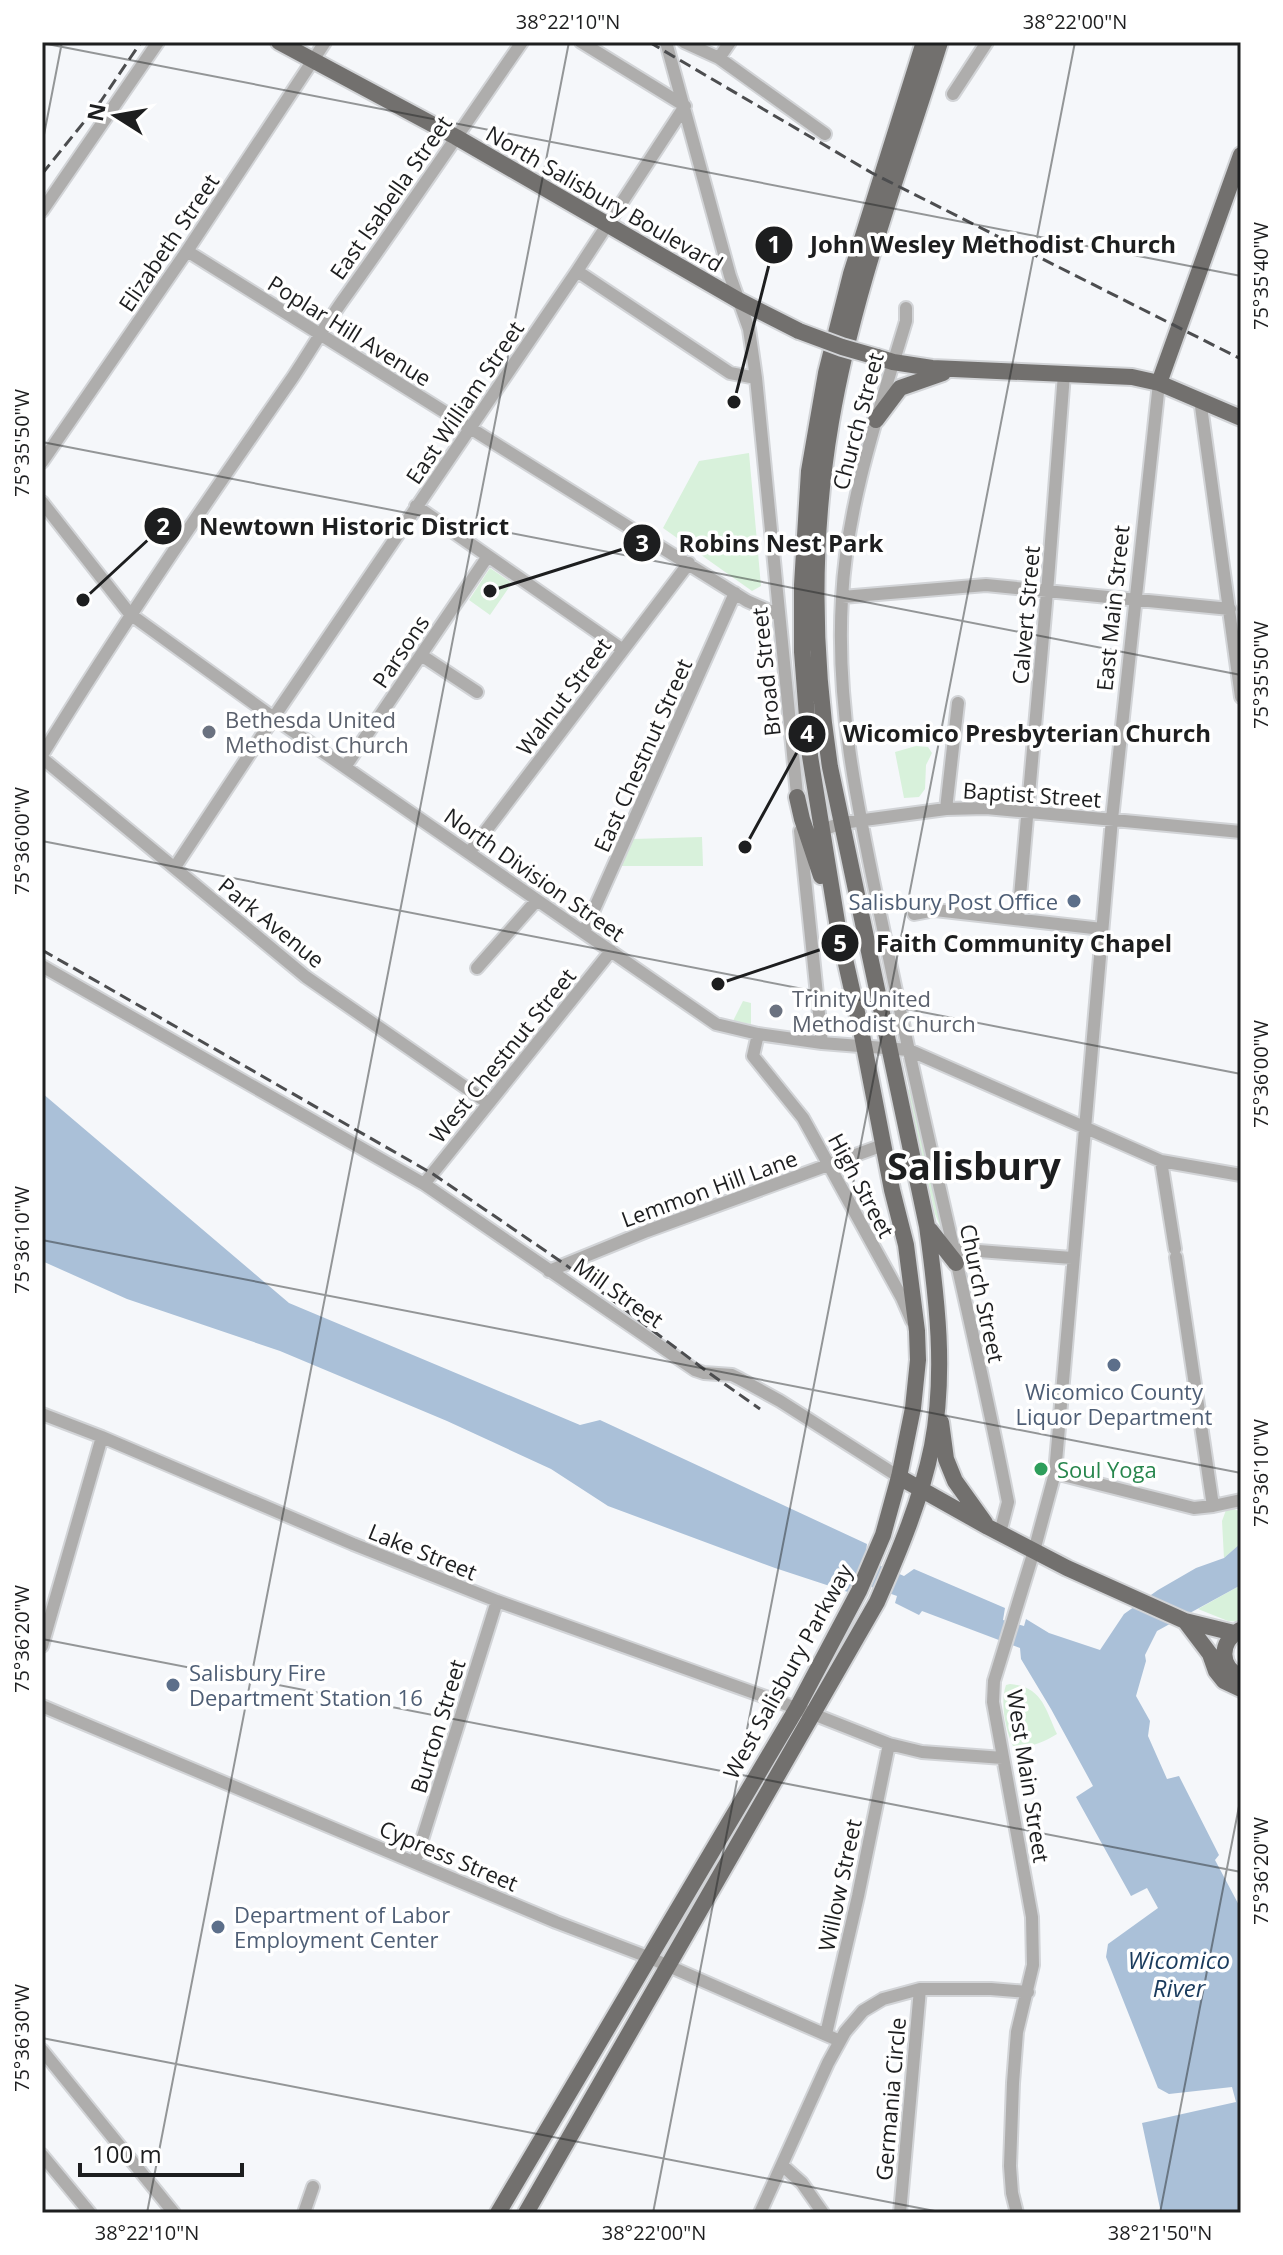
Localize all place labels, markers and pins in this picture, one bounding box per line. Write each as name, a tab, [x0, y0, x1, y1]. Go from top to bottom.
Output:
callout: John Wesley Methodist Church	[754, 221, 1192, 269]
callout: Newtown Historic District	[143, 502, 525, 550]
callout: Robins Nest Park	[622, 519, 899, 567]
place label: Bethesda United Methodist Church	[225, 704, 409, 759]
callout: Wicomico Presbyterian Church	[787, 710, 1227, 758]
marker: Bethesda United Methodist Church	[200, 723, 218, 741]
place label: Salisbury Post Office	[849, 886, 1058, 916]
marker: Salisbury Post Office	[1065, 892, 1083, 910]
callout: Faith Community Chapel	[820, 919, 1188, 967]
place label: Trinity United Methodist Church	[792, 983, 976, 1038]
marker: Trinity United Methodist Church	[767, 1002, 785, 1020]
marker: Wicomico County Liquor Department	[1105, 1356, 1123, 1374]
place label: Wicomico County Liquor Department	[1016, 1376, 1213, 1431]
place label: Soul Yoga	[1057, 1454, 1157, 1484]
marker: Soul Yoga	[1032, 1460, 1050, 1478]
place label: Salisbury Fire Department Station 16	[189, 1657, 423, 1712]
marker: Salisbury Fire Department Station 16	[164, 1676, 182, 1694]
place label: Department of Labor Employment Center	[234, 1899, 450, 1954]
marker: Department of Labor Employment Center	[209, 1918, 227, 1936]

